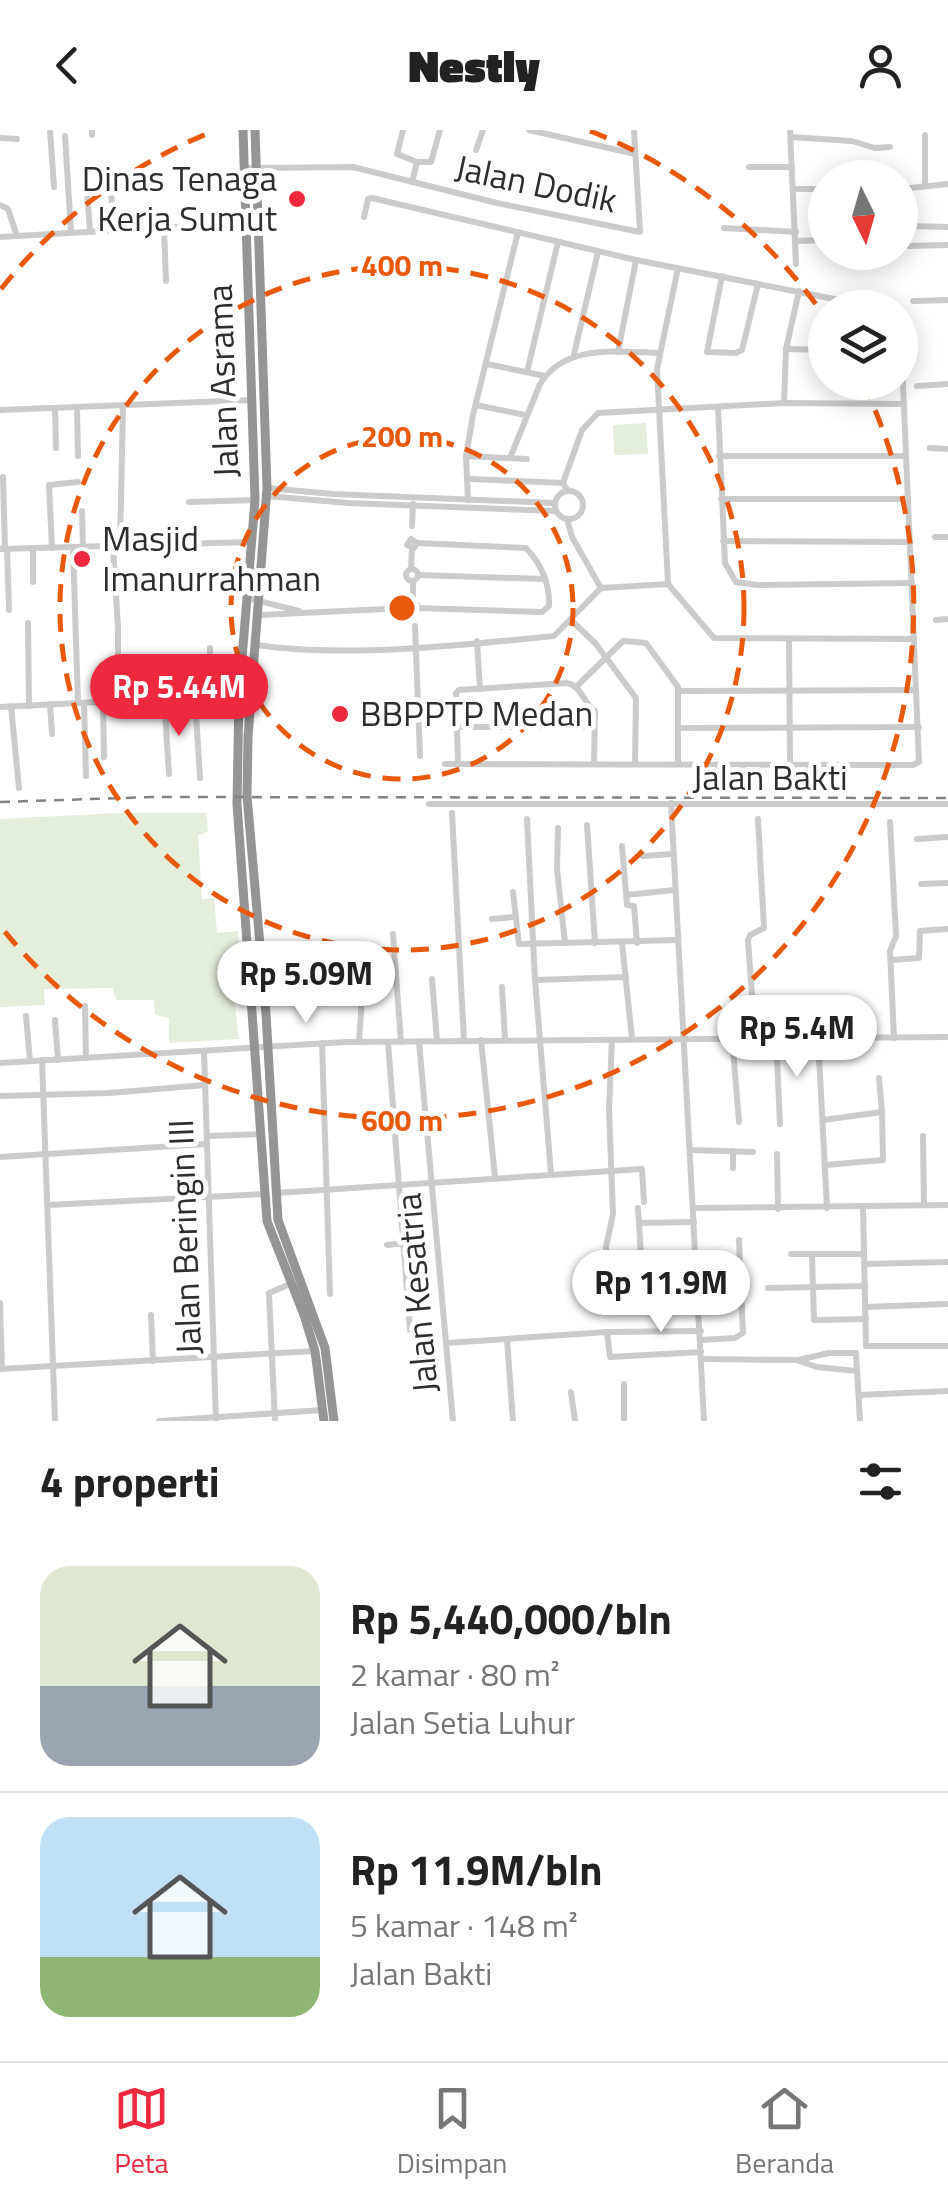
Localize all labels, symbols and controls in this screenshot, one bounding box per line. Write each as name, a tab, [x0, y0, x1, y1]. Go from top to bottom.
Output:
text: Nestly	[408, 31, 540, 99]
icon: back	[40, 38, 95, 93]
icon: person	[853, 38, 908, 93]
street label: Jalan Dodik	[451, 140, 622, 227]
place label: Dinas Tenaga Kerja Sumut	[82, 151, 277, 245]
north arrow	[808, 160, 918, 270]
map controls	[808, 160, 918, 400]
marker: Dinas Tenaga Kerja Sumut	[286, 188, 308, 210]
text: 400 m	[361, 242, 443, 288]
street label: Jalan Asrama	[192, 283, 252, 479]
button: layers	[808, 290, 918, 400]
text: 200 m	[361, 413, 443, 459]
place label: Masjid Imanurrahman	[102, 511, 321, 605]
marker: Masjid Imanurrahman	[71, 548, 93, 570]
centre of rings	[384, 590, 420, 626]
pin: Rp 5.44M	[76, 654, 282, 739]
text: Rp 5.44M	[112, 662, 246, 710]
place label: BBPPTP Medan	[360, 686, 593, 740]
marker: BBPPTP Medan	[329, 703, 351, 725]
street label: Jalan Bakti	[692, 750, 848, 804]
pin: Rp 5.09M	[203, 941, 409, 1026]
text: Rp 5.09M	[239, 949, 373, 997]
pin: Rp 5.4M	[705, 995, 889, 1080]
text: Rp 5.4M	[739, 1003, 855, 1051]
text: 600 m	[361, 1097, 443, 1143]
street label: Jalan Beringin III	[153, 1118, 215, 1356]
street label: Jalan Kesatria	[380, 1191, 452, 1395]
pin: Rp 11.9M	[558, 1250, 764, 1335]
text: Rp 11.9M	[594, 1258, 728, 1306]
text: 4 properti	[40, 1449, 220, 1513]
icon: filters	[853, 1454, 908, 1509]
text: Rp 5,440,000/bln	[350, 1586, 672, 1650]
icon: home	[120, 1606, 240, 1726]
text: 2 kamar · 80 m²	[350, 1650, 560, 1698]
text: Jalan Setia Luhur	[350, 1698, 575, 1746]
text: Rp 11.9M/bln	[350, 1837, 602, 1901]
icon: home	[120, 1857, 240, 1977]
text: 5 kamar · 148 m²	[350, 1901, 578, 1949]
text: Jalan Bakti	[350, 1949, 492, 1997]
tab: Peta	[114, 2081, 169, 2184]
tab: Disimpan	[397, 2081, 507, 2184]
tab: Beranda	[735, 2081, 834, 2184]

